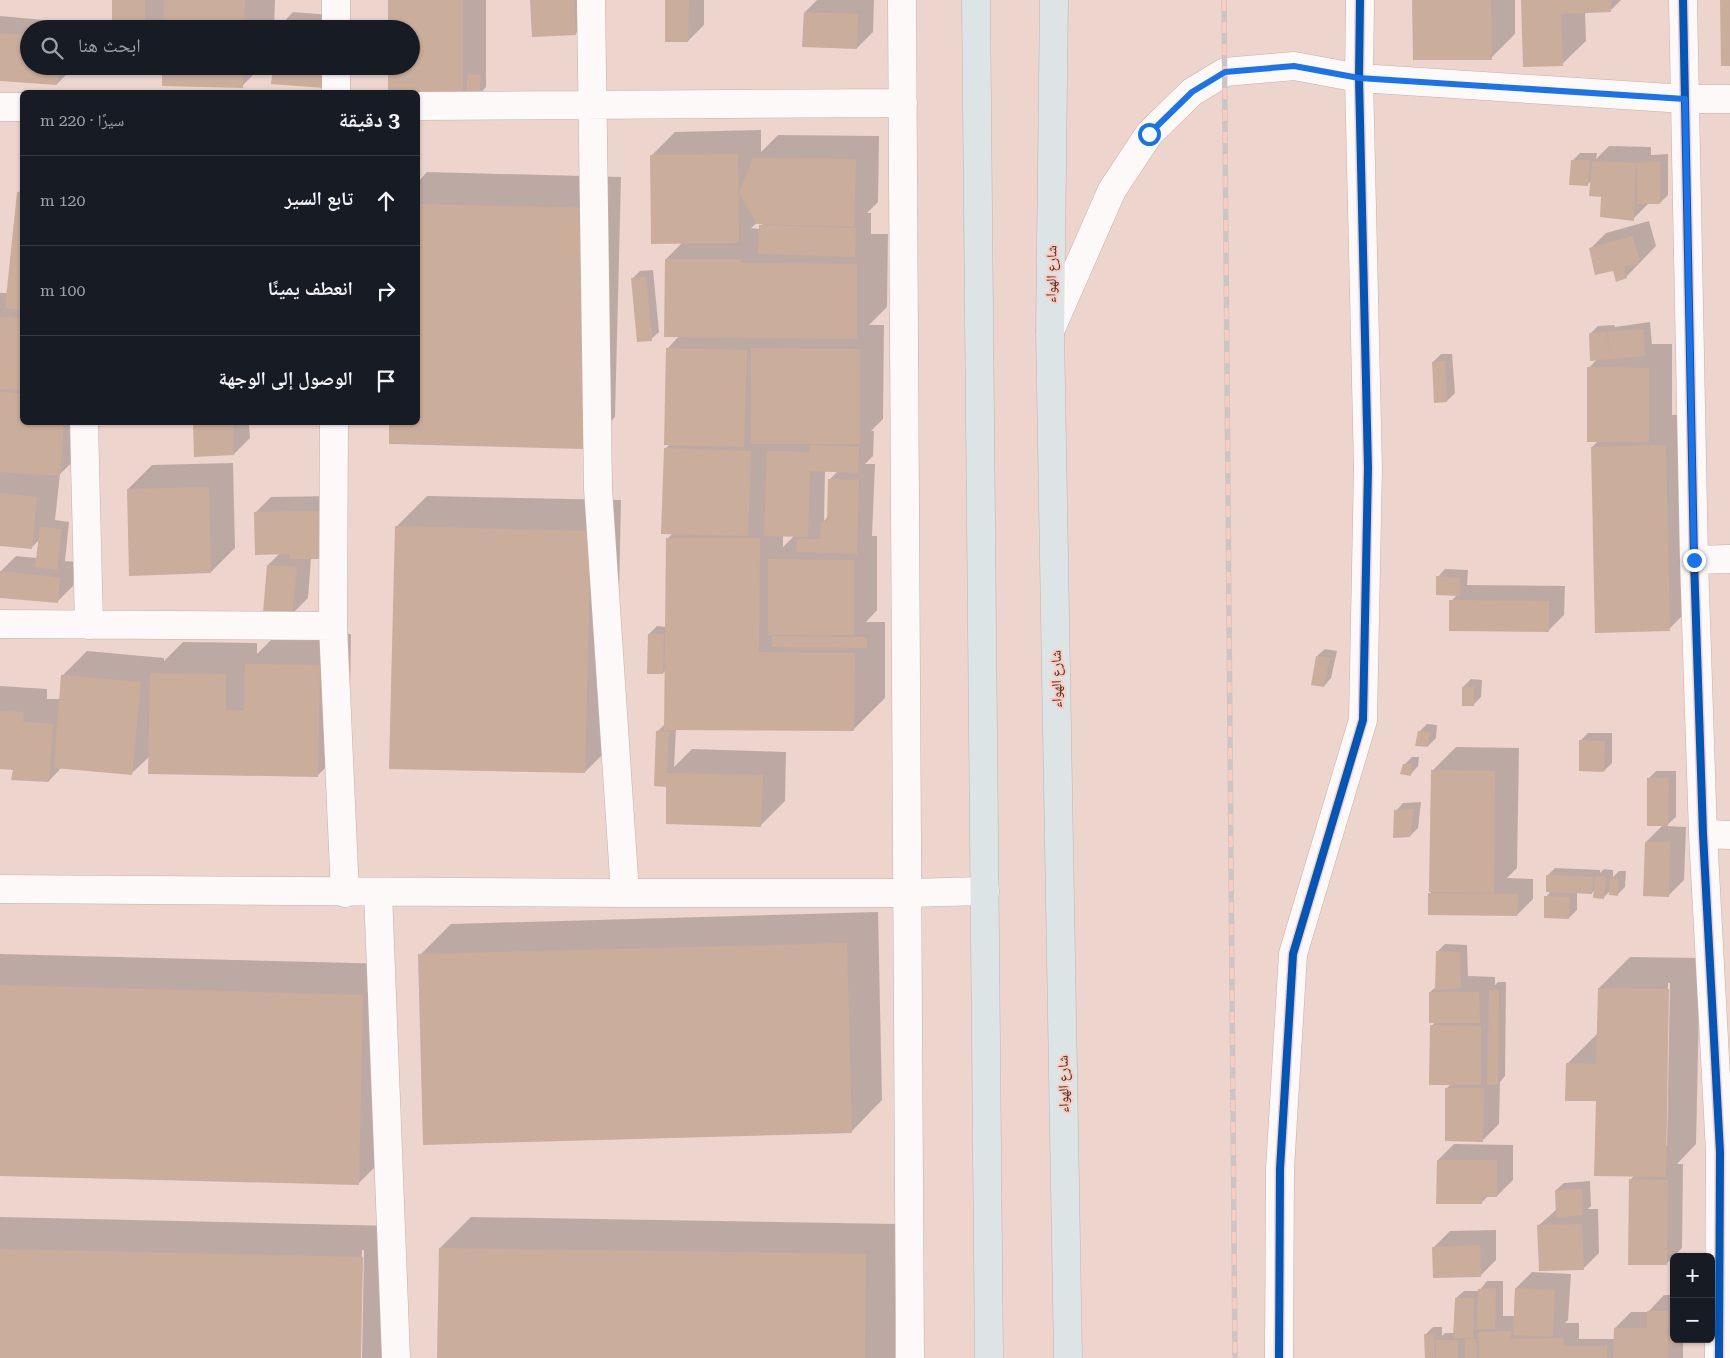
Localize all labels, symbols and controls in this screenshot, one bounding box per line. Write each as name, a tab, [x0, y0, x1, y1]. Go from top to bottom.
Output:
search box	[20, 20, 420, 75]
icon: search	[38, 34, 66, 62]
text: ابحث هنا	[78, 34, 141, 57]
text: 3 دقيقة	[339, 108, 400, 132]
text: سيرًا · 220 m	[40, 111, 124, 130]
route start	[1138, 123, 1161, 146]
text: تابع السير	[285, 187, 353, 210]
icon: ahead	[372, 187, 400, 215]
text: 120 m	[40, 191, 86, 210]
street label: شارع الهواء	[1042, 245, 1062, 303]
text: انعطف يمينًا	[268, 277, 353, 300]
icon: right	[372, 277, 400, 305]
text: 100 m	[40, 281, 86, 300]
text: الوصول إلى الوجهة	[218, 367, 353, 390]
icon: arrive	[372, 367, 400, 395]
route end	[1683, 549, 1706, 572]
street label: شارع الهواء	[1047, 650, 1067, 708]
street label: شارع الهواء	[1054, 1055, 1074, 1113]
map controls	[1670, 1253, 1715, 1343]
button: +	[1670, 1253, 1715, 1298]
button: −	[1670, 1298, 1715, 1343]

